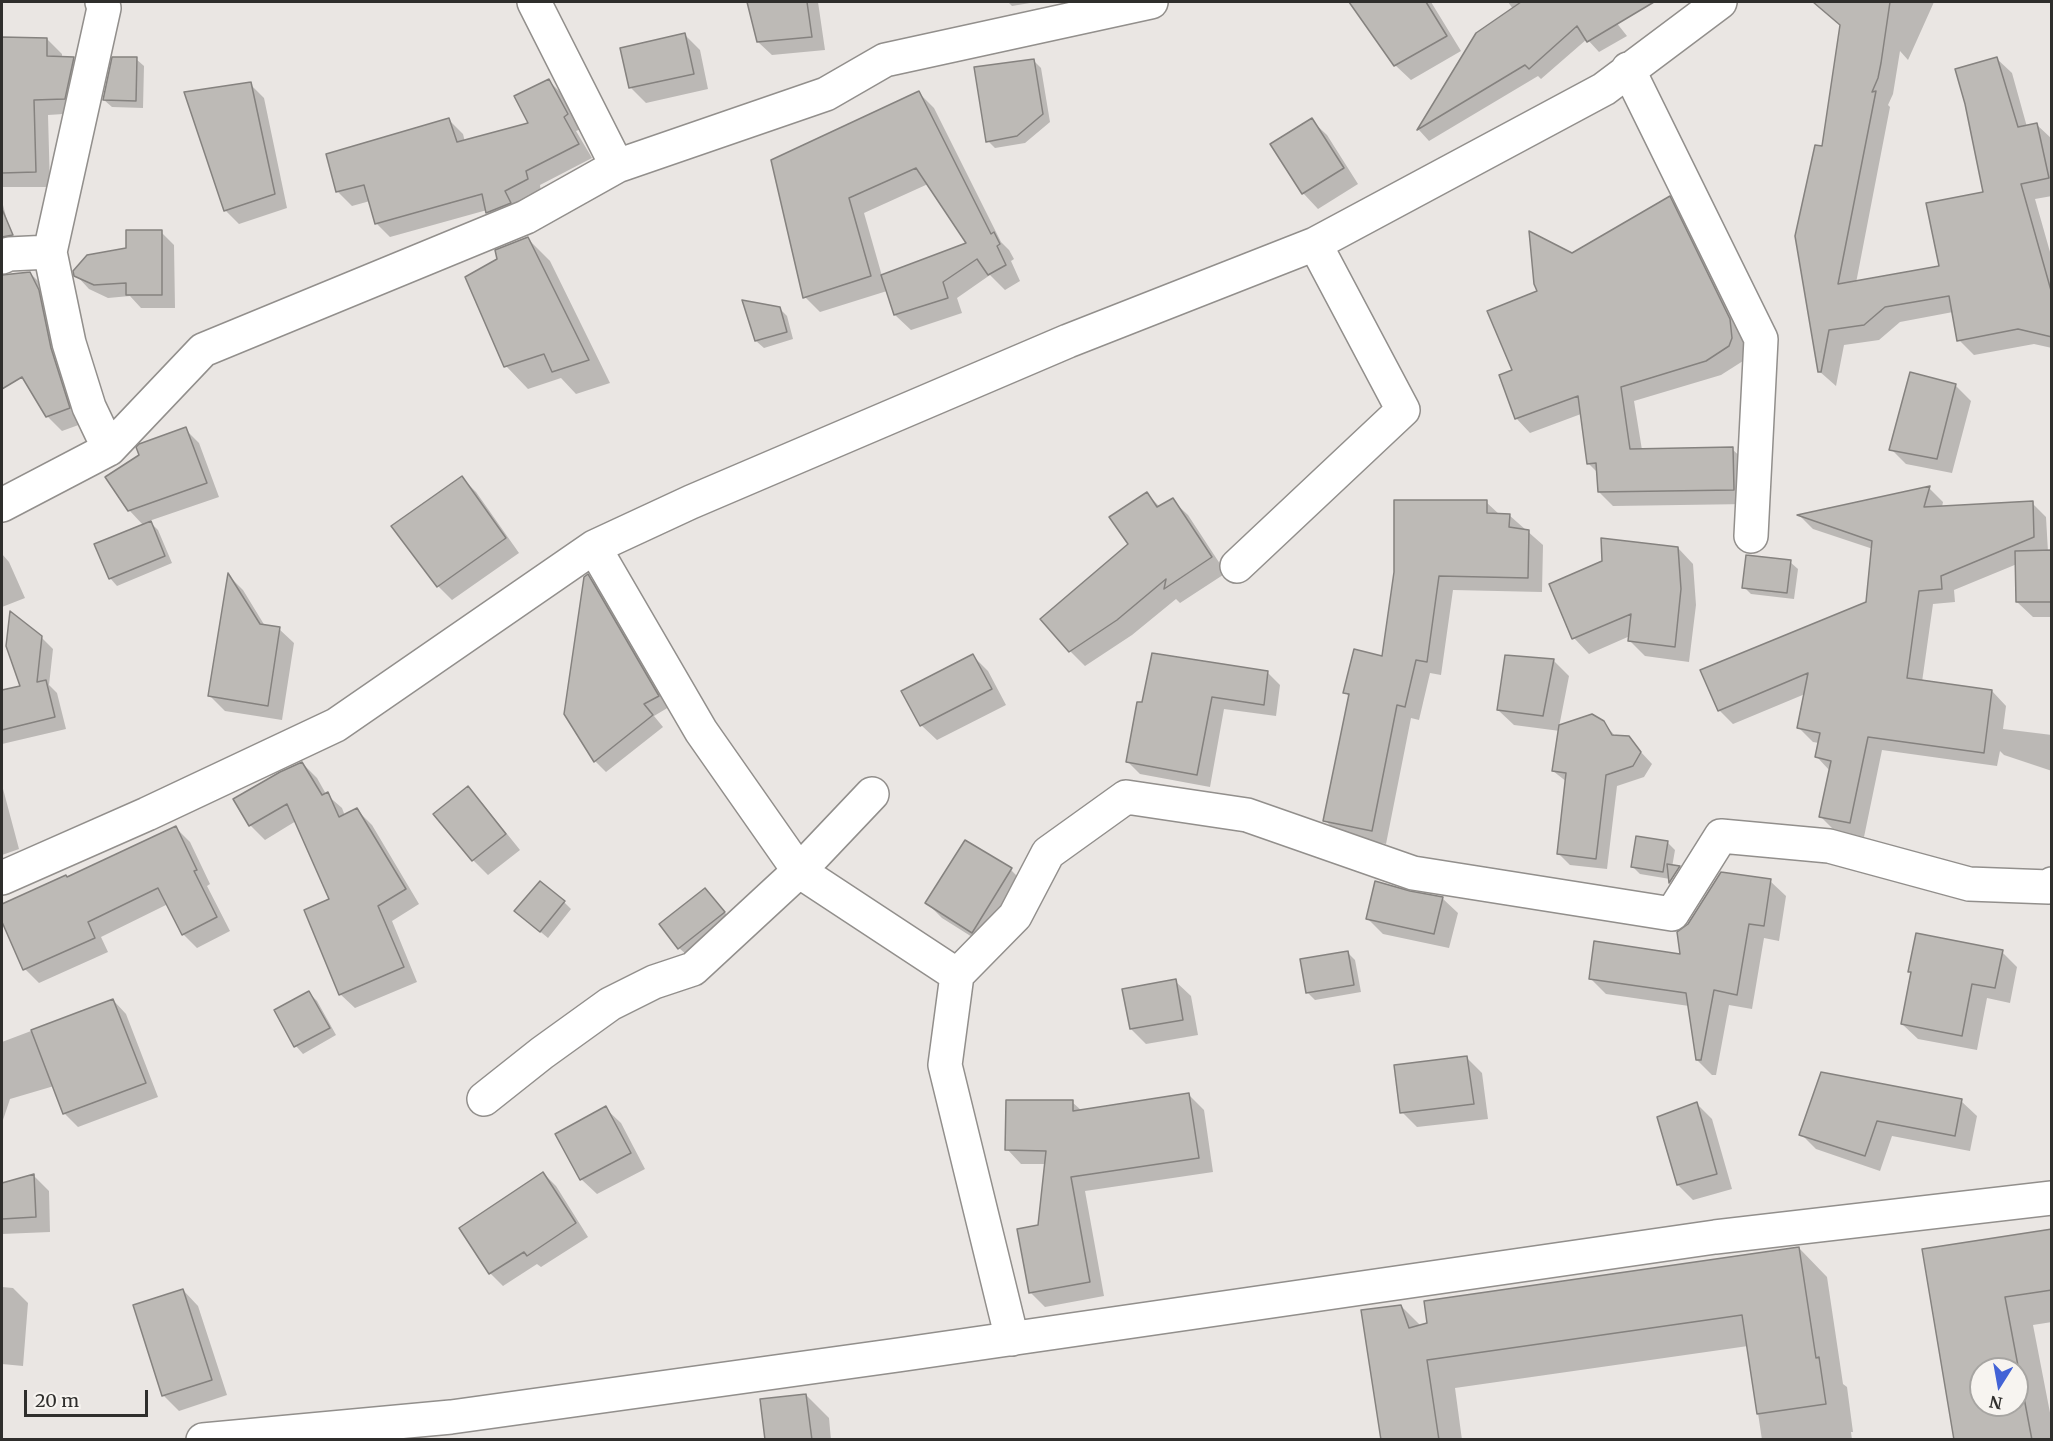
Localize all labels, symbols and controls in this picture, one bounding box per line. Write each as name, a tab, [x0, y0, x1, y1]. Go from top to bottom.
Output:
north arrow	[1969, 1357, 2029, 1417]
scale bar	[27, 1378, 152, 1416]
text: 20 m	[35, 1389, 79, 1412]
text: N	[1988, 1392, 2004, 1414]

